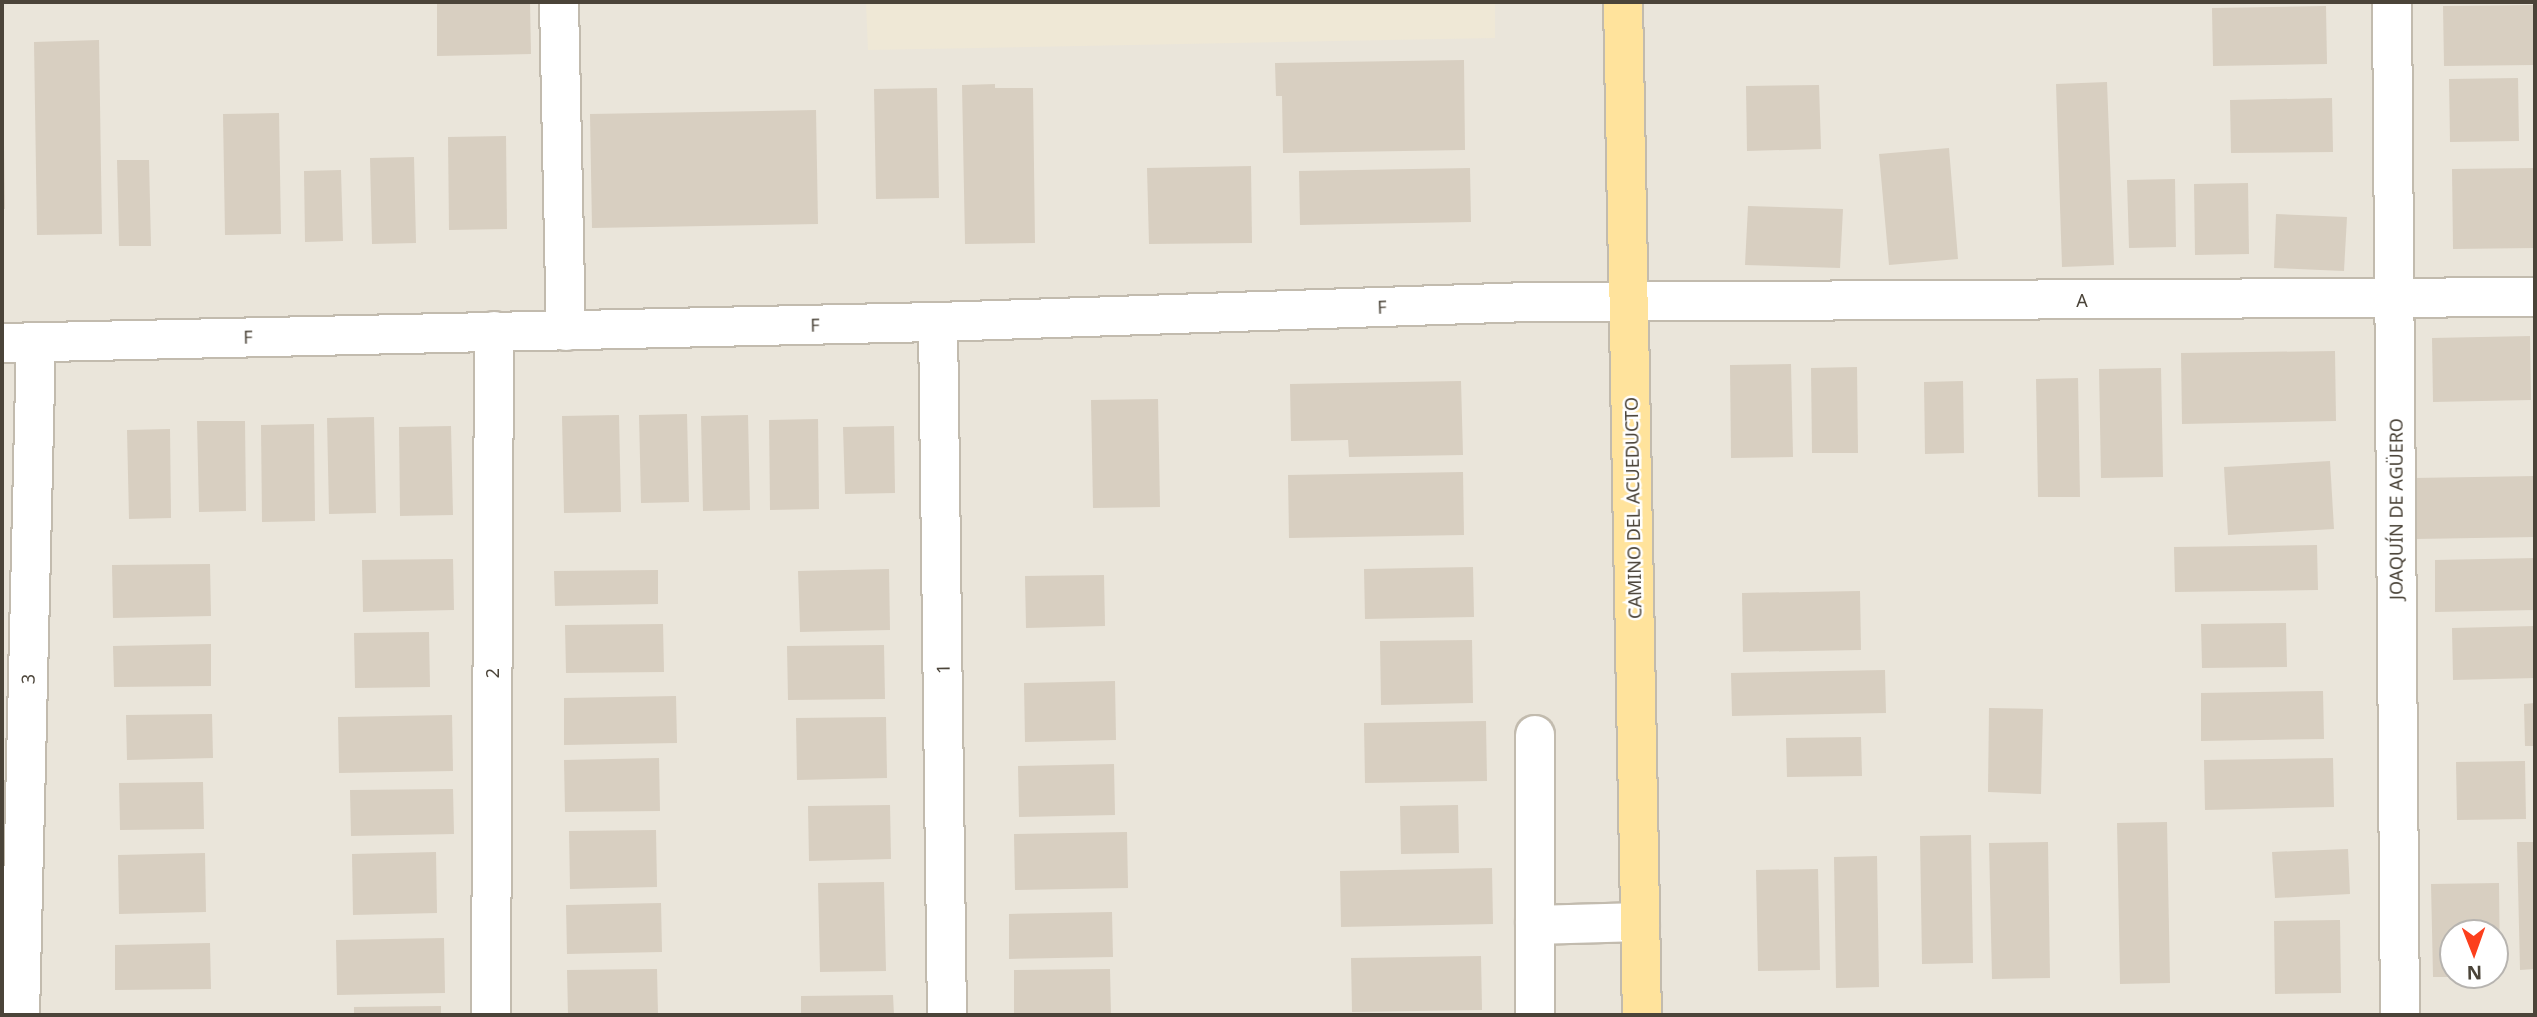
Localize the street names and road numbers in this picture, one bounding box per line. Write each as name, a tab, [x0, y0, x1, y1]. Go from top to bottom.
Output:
street label: A	[2076, 289, 2088, 311]
street label: F	[1377, 296, 1387, 318]
street label: F	[810, 314, 820, 336]
street label: F	[243, 326, 253, 348]
street label: CAMINO DEL ACUEDUCTO	[1620, 397, 1646, 619]
street label: JOAQUÍN DE AGÜERO	[2385, 418, 2407, 600]
street label: 1	[932, 664, 954, 674]
street label: 2	[481, 668, 503, 678]
street label: 3	[17, 674, 39, 684]

